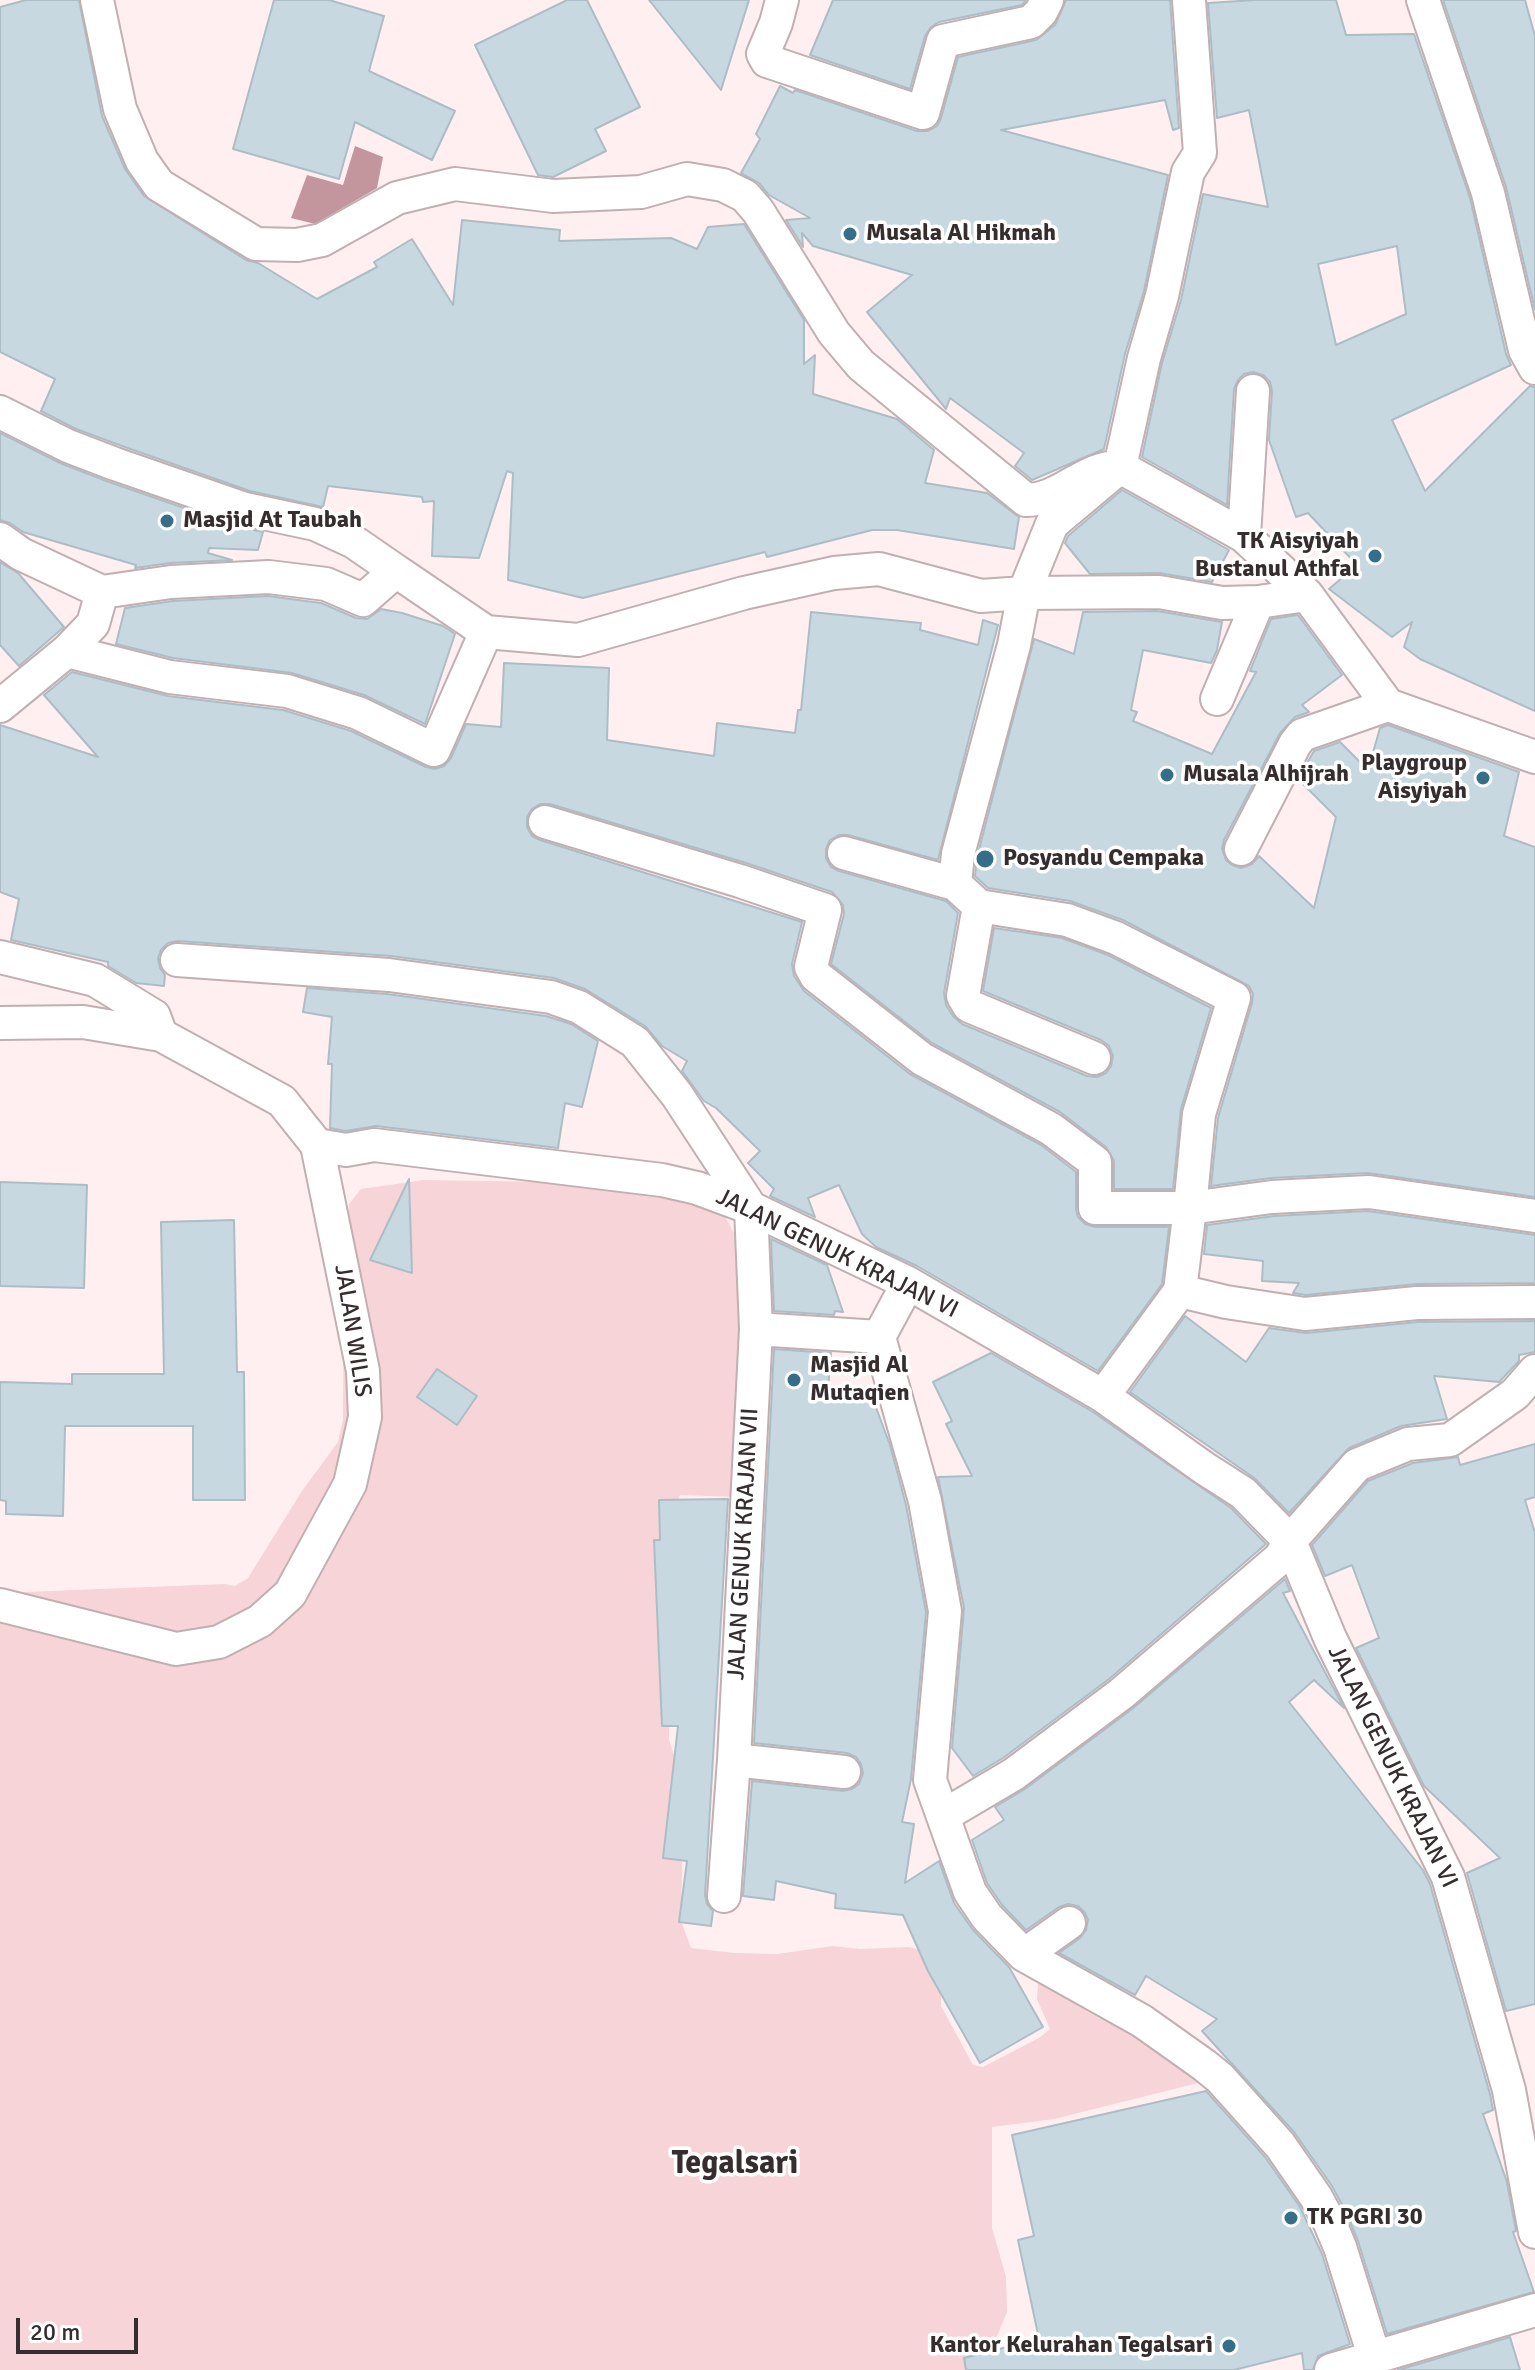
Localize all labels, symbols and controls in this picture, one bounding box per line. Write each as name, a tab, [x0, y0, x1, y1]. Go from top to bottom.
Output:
place label: Musala Al Hikmah	[866, 220, 1056, 248]
marker: Musala Al Hikmah	[841, 225, 859, 243]
place label: Masjid At Taubah	[183, 507, 362, 535]
marker: Masjid At Taubah	[158, 512, 176, 530]
place label: TK Aisyiyah Bustanul Athfal	[1195, 528, 1359, 584]
marker: TK Aisyiyah Bustanul Athfal	[1366, 547, 1384, 565]
place label: Playgroup Aisyiyah	[1361, 750, 1467, 806]
place label: Musala Alhijrah	[1183, 761, 1349, 789]
marker: Musala Alhijrah	[1158, 766, 1176, 784]
marker: Playgroup Aisyiyah	[1474, 769, 1492, 787]
place label: Posyandu Cempaka	[1003, 845, 1204, 873]
marker: Posyandu Cempaka	[974, 848, 996, 870]
street label: JALAN GENUK KRAJAN VI	[711, 1183, 963, 1325]
street label: JALAN WILIS	[327, 1263, 377, 1399]
place label: Masjid Al Mutaqien	[810, 1352, 910, 1408]
marker: Masjid Al Mutaqien	[785, 1371, 803, 1389]
street label: JALAN GENUK KRAJAN VII	[722, 1407, 766, 1681]
street label: JALAN GENUK KRAJAN VI	[1321, 1641, 1463, 1893]
district label: Tegalsari	[672, 2146, 798, 2184]
place label: TK PGRI 30	[1307, 2204, 1423, 2232]
marker: TK PGRI 30	[1282, 2209, 1300, 2227]
scale bar	[20, 2302, 142, 2352]
text: 20 m	[30, 2317, 80, 2347]
place label: Kantor Kelurahan Tegalsari	[929, 2332, 1213, 2360]
marker: Kantor Kelurahan Tegalsari	[1220, 2337, 1238, 2355]

